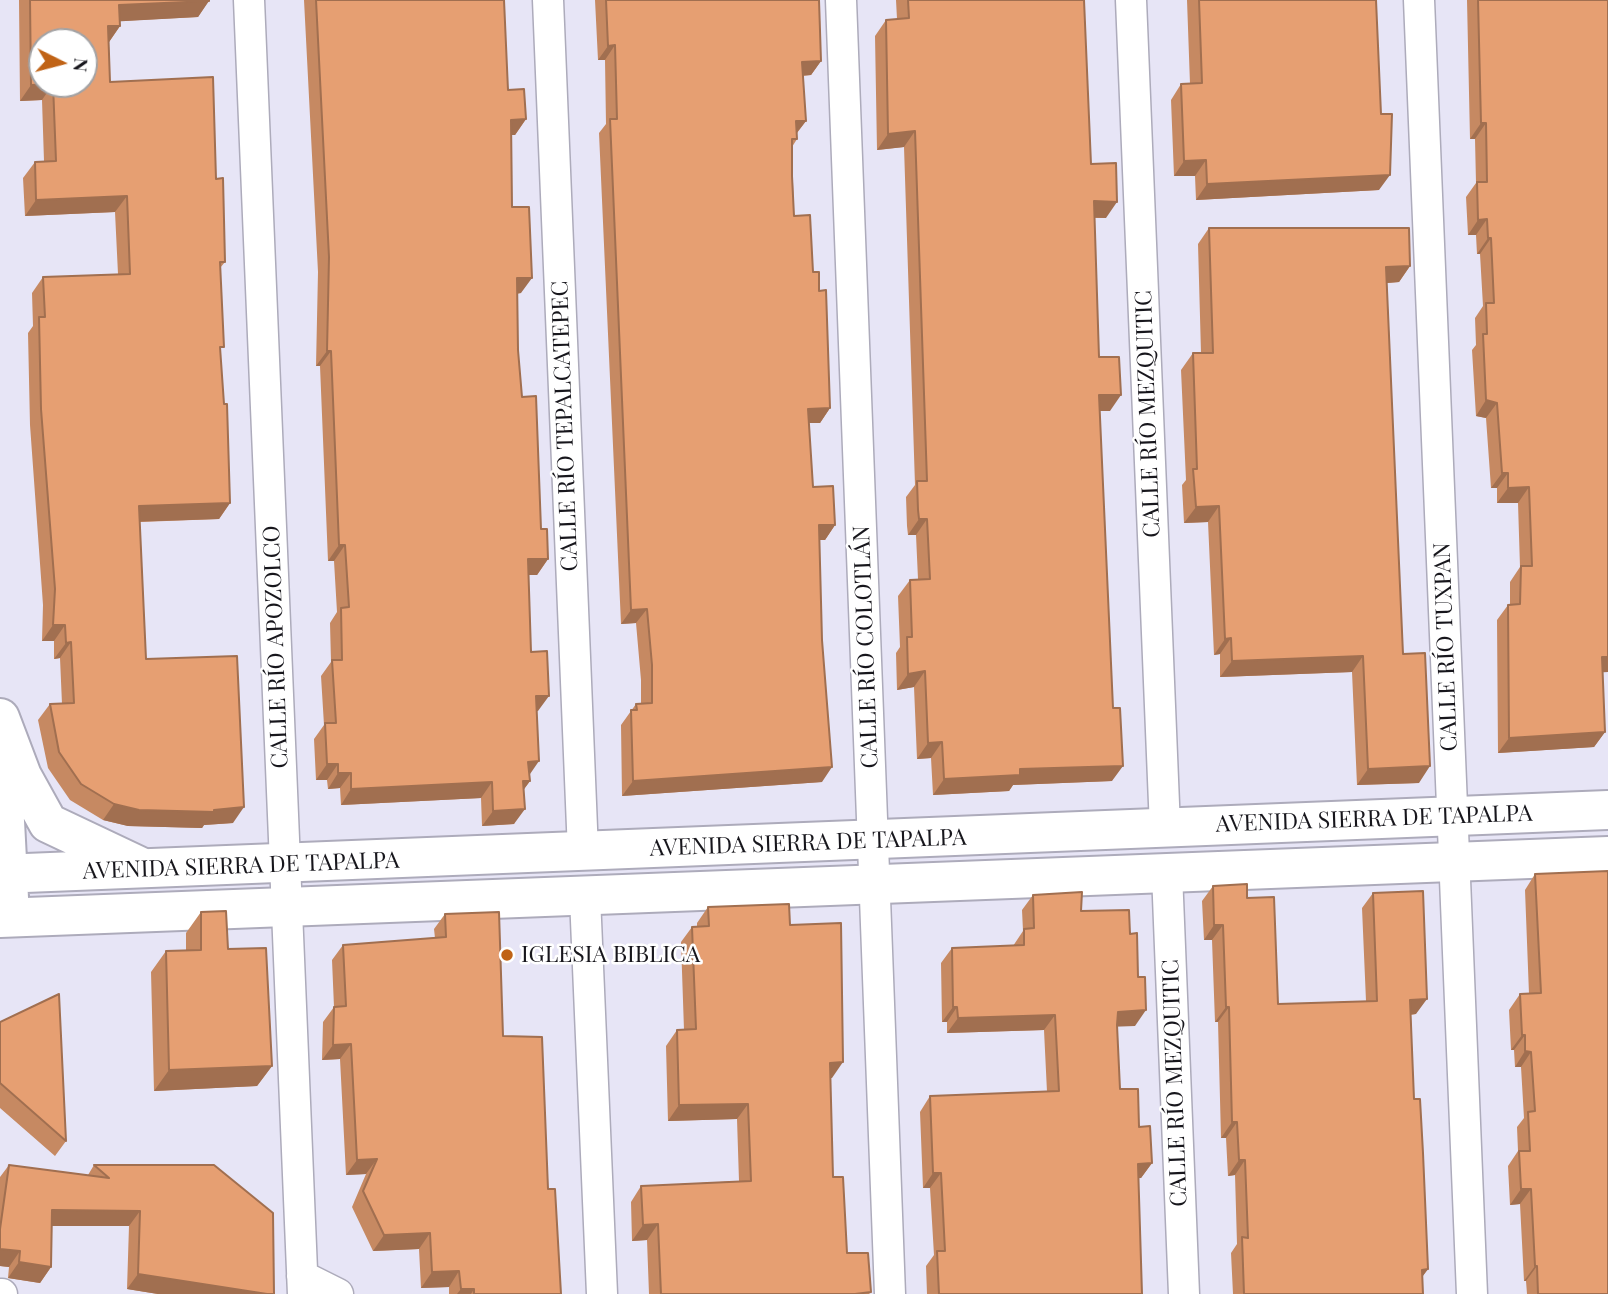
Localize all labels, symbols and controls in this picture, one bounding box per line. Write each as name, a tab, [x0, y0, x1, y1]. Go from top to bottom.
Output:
north arrow	[28, 28, 98, 98]
text: N	[68, 57, 96, 73]
street label: CALLE RÍO TEPALCATEPEC	[546, 280, 584, 572]
street label: CALLE RÍO MEZQUITIC	[1130, 290, 1166, 538]
street label: CALLE RÍO APOZOLCO	[258, 525, 294, 769]
street label: CALLE RÍO COLOTLÁN	[848, 525, 884, 769]
street label: CALLE RÍO TUXPAN	[1429, 542, 1463, 752]
street label: AVENIDA SIERRA DE TAPALPA	[1215, 800, 1533, 838]
street label: AVENIDA SIERRA DE TAPALPA	[649, 824, 967, 862]
street label: AVENIDA SIERRA DE TAPALPA	[82, 847, 400, 885]
place label: IGLESIA BIBLICA	[521, 941, 700, 969]
marker: IGLESIA BIBLICA	[499, 947, 515, 963]
street label: CALLE RÍO MEZQUITIC	[1157, 959, 1193, 1207]

